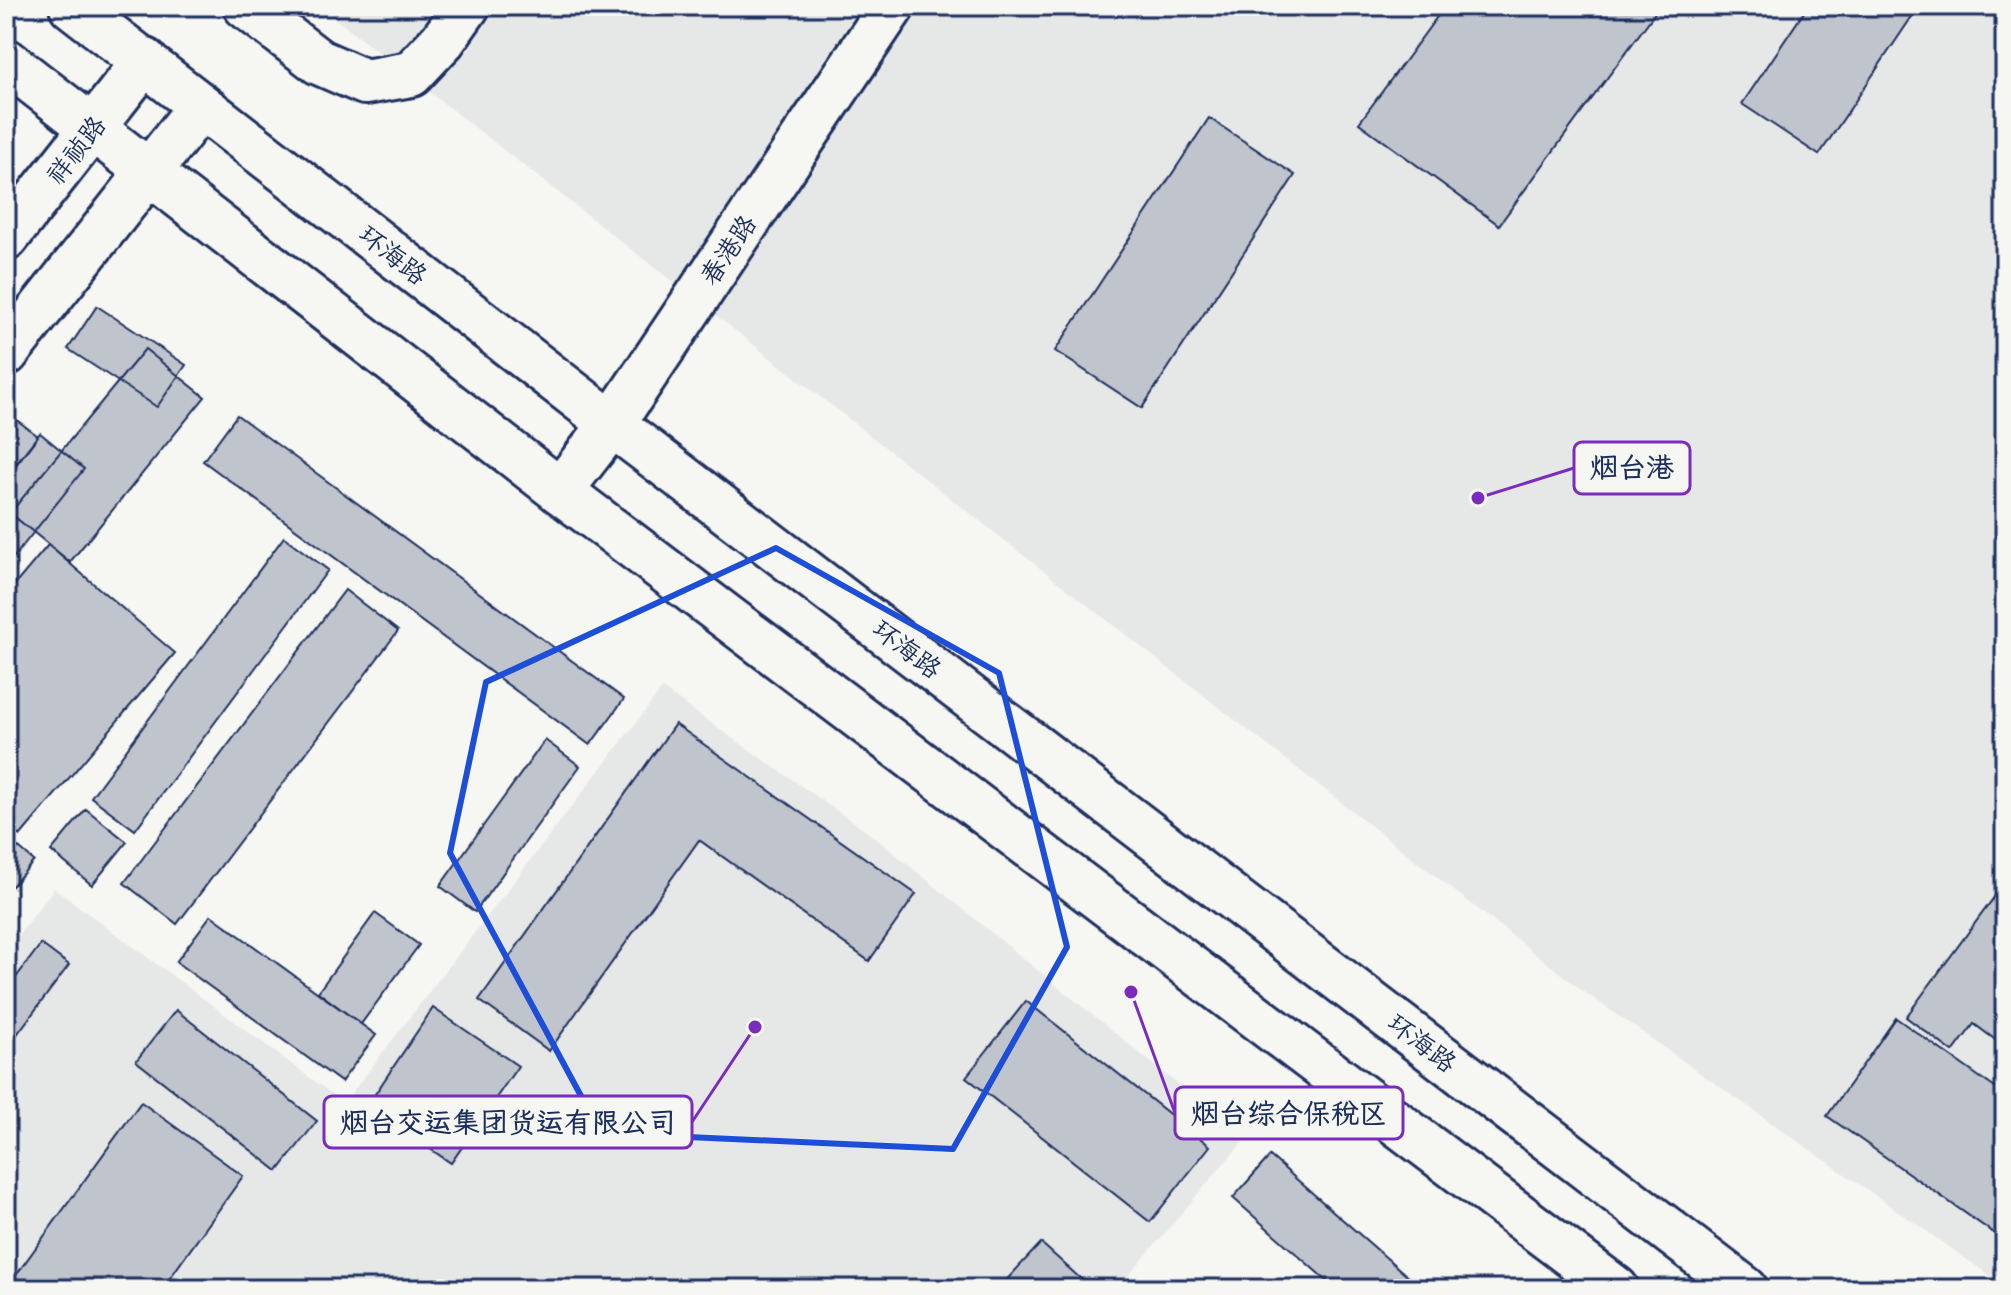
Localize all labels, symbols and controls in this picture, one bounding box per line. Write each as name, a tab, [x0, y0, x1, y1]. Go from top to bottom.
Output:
street label: 祥祯路	[39, 109, 113, 191]
street label: 春港路	[693, 209, 763, 291]
street label: 环海路	[352, 218, 434, 292]
callout: 烟台港	[1574, 442, 1690, 494]
text: 烟台港	[1590, 450, 1674, 484]
street label: 环海路	[866, 613, 948, 685]
street label: 环海路	[1381, 1007, 1463, 1079]
callout: 烟台综合保税区	[1175, 1087, 1403, 1139]
callout: 烟台交运集团货运有限公司	[324, 1096, 692, 1148]
text: 烟台综合保税区	[1191, 1096, 1387, 1130]
text: 烟台交运集团货运有限公司	[340, 1105, 676, 1139]

